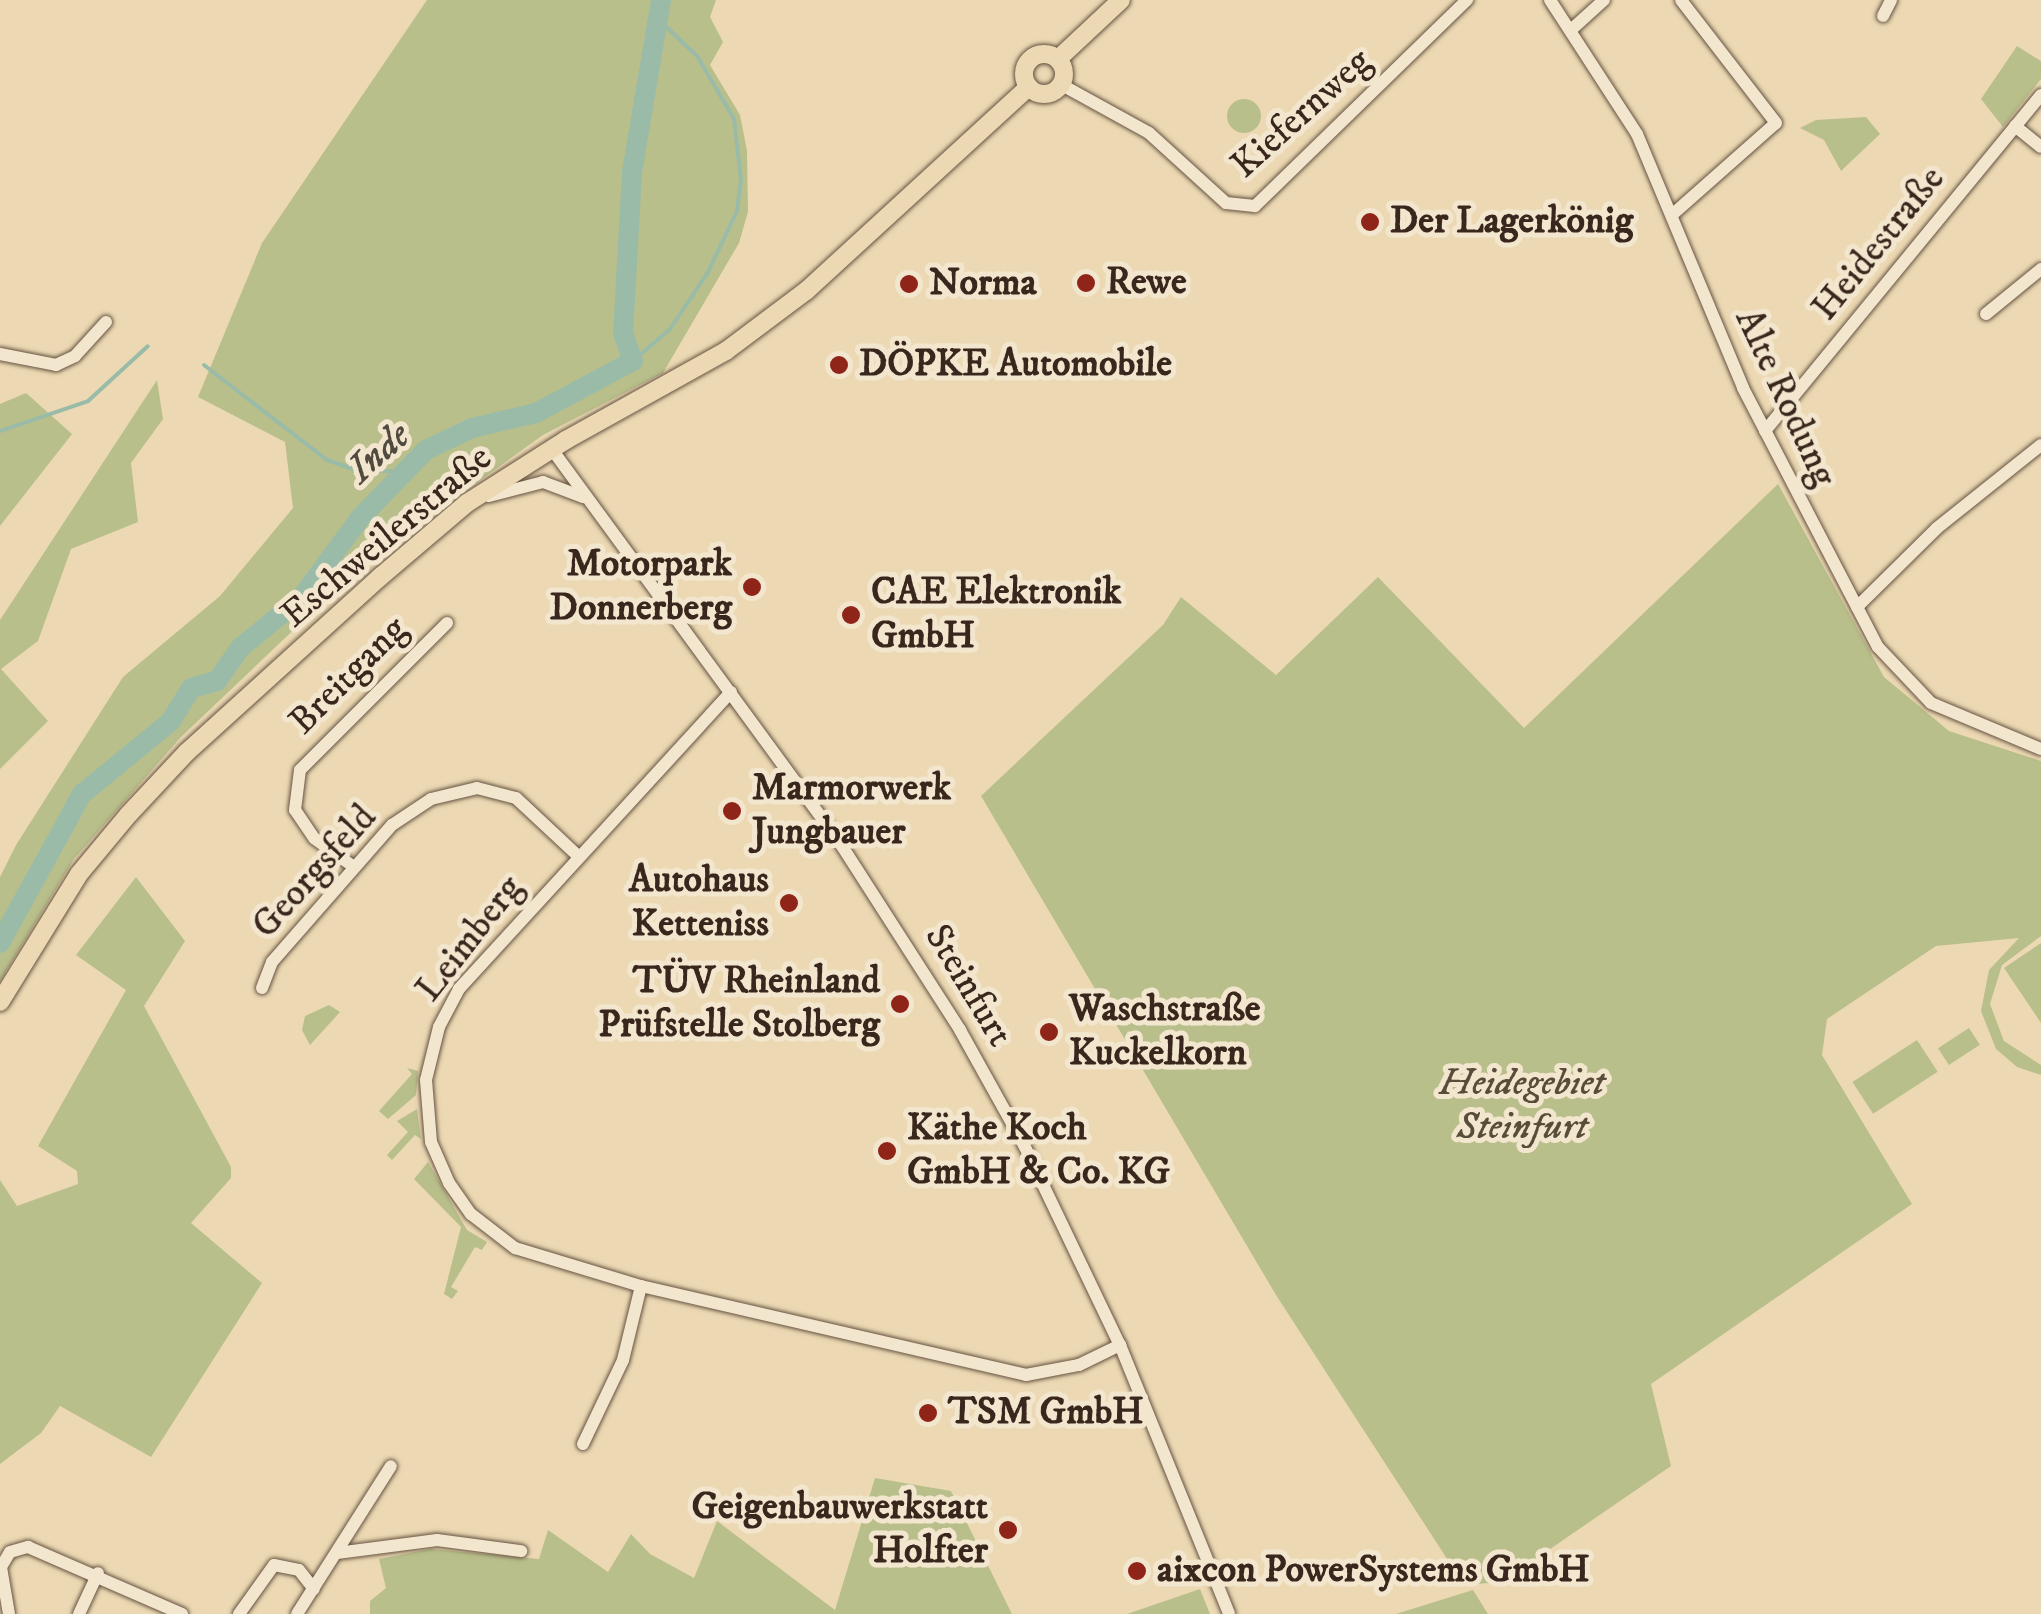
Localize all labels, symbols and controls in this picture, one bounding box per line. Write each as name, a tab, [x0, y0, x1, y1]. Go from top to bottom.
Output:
street label: Kiefernweg	[1223, 39, 1381, 189]
street label: Heidestraße	[1803, 158, 1955, 330]
place label: Der Lagerkönig	[1390, 199, 1633, 245]
marker: Der Lagerkönig	[1359, 211, 1381, 233]
place label: Rewe	[1106, 260, 1187, 306]
place label: Norma	[929, 261, 1037, 307]
marker: Rewe	[1075, 272, 1097, 294]
marker: Norma	[898, 273, 920, 295]
street label: Alte Rodung	[1724, 302, 1846, 494]
place label: DÖPKE Automobile	[859, 342, 1172, 388]
marker: DÖPKE Automobile	[828, 354, 850, 376]
water label: Inde	[338, 412, 420, 494]
street label: Eschweilerstraße	[273, 436, 501, 638]
place label: Motorpark Donnerberg	[550, 542, 732, 632]
place label: CAE Elektronik GmbH	[871, 570, 1121, 659]
marker: Motorpark Donnerberg	[741, 576, 763, 598]
marker: CAE Elektronik GmbH	[840, 604, 862, 626]
street label: Breitgang	[280, 607, 418, 745]
place label: Marmorwerk Jungbauer	[752, 766, 951, 856]
street label: Georgsfeld	[243, 796, 387, 948]
marker: Marmorwerk Jungbauer	[721, 800, 743, 822]
place label: Autohaus Ketteniss	[629, 858, 769, 948]
street label: Leimberg	[407, 867, 533, 1011]
marker: Autohaus Ketteniss	[778, 892, 800, 914]
street label: Steinfurt	[914, 917, 1022, 1055]
place label: TÜV Rheinland Prüfstelle Stolberg	[598, 959, 880, 1048]
place label: Waschstraße Kuckelkorn	[1069, 987, 1261, 1076]
marker: TÜV Rheinland Prüfstelle Stolberg	[889, 993, 911, 1015]
marker: Waschstraße Kuckelkorn	[1038, 1021, 1060, 1043]
park label: Heidegebiet Steinfurt	[1439, 1061, 1605, 1150]
place label: Käthe Koch GmbH & Co. KG	[907, 1106, 1170, 1196]
marker: Käthe Koch GmbH & Co. KG	[876, 1140, 898, 1162]
place label: TSM GmbH	[948, 1390, 1144, 1436]
marker: TSM GmbH	[917, 1402, 939, 1424]
place label: Geigenbauwerkstatt Holfter	[691, 1485, 988, 1575]
marker: Geigenbauwerkstatt Holfter	[997, 1519, 1019, 1541]
place label: aixcon PowerSystems GmbH	[1157, 1548, 1590, 1594]
marker: aixcon PowerSystems GmbH	[1126, 1560, 1148, 1582]

